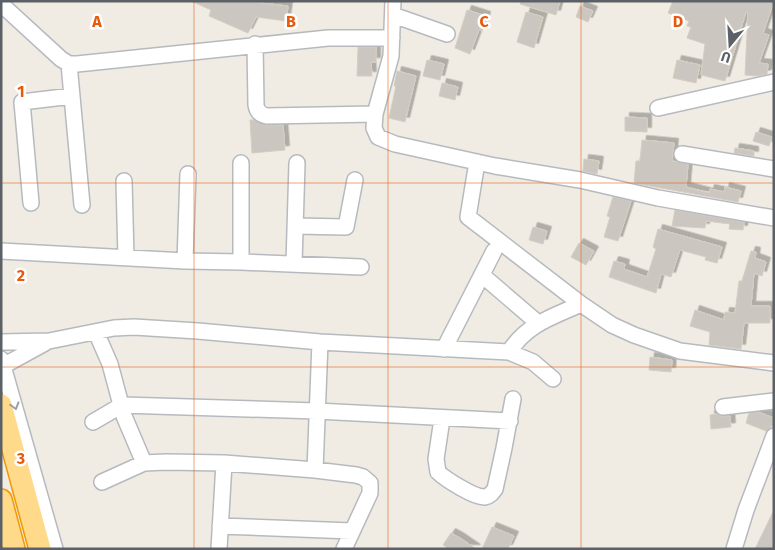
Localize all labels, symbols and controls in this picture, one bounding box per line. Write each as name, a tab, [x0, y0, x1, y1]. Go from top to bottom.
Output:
text: A	[91, 12, 102, 31]
text: B	[286, 12, 296, 31]
text: C	[479, 12, 489, 31]
text: D	[673, 12, 683, 31]
north arrow	[705, 20, 755, 70]
text: U	[719, 47, 733, 66]
text: 1	[17, 82, 25, 101]
text: 2	[17, 266, 25, 285]
one-way arrow	[9, 402, 19, 410]
text: 3	[16, 449, 25, 468]

